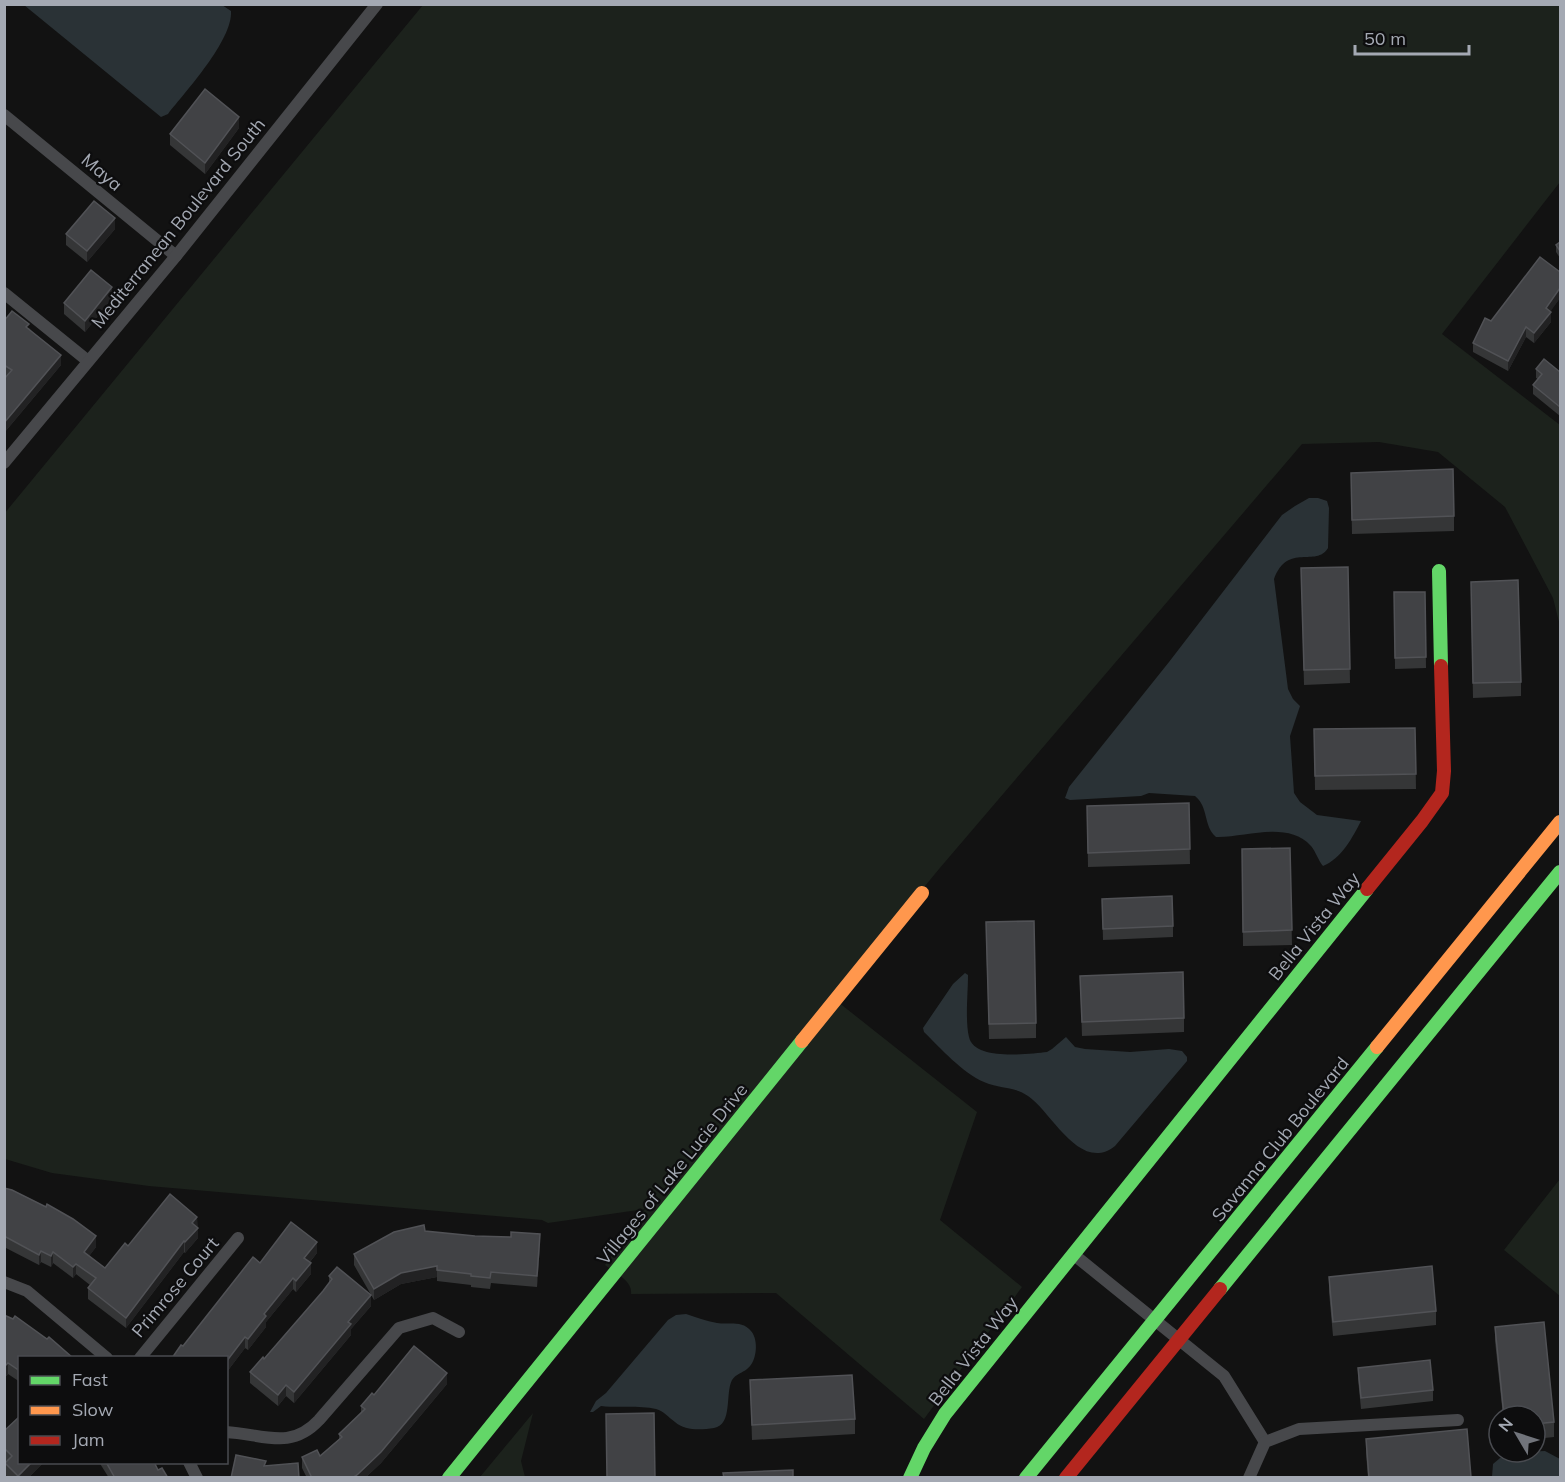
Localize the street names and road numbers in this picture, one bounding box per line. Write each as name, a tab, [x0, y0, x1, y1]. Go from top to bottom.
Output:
street label: Mediterranean Boulevard South	[86, 113, 270, 333]
street label: Maya	[77, 148, 127, 196]
street label: Bella Vista Way	[1263, 867, 1365, 985]
street label: Savanna Club Boulevard	[1206, 1052, 1354, 1226]
street label: Villages of Lake Lucie Drive	[592, 1079, 752, 1269]
street label: Primrose Court	[126, 1232, 224, 1342]
street label: Bella Vista Way	[923, 1291, 1023, 1410]

